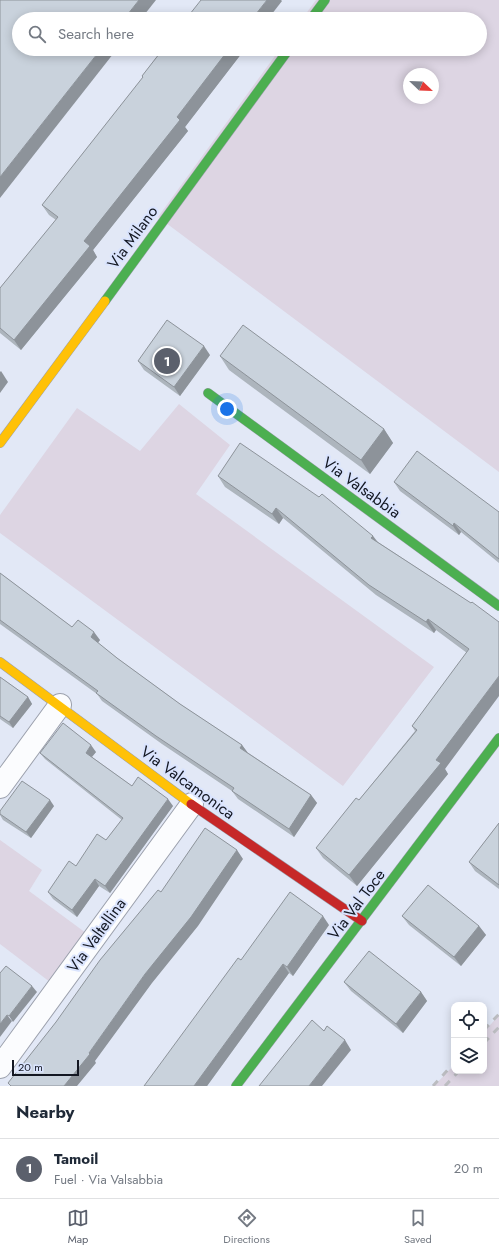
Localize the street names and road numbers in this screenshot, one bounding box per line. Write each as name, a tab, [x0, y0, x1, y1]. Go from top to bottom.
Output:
street label: Via Milano	[102, 201, 163, 274]
street label: Via Valsabbia	[318, 451, 406, 524]
street label: Via Valcamonica	[136, 740, 240, 825]
street label: Via Val Toce	[322, 864, 391, 944]
street label: Via Valtellina	[61, 893, 131, 977]

